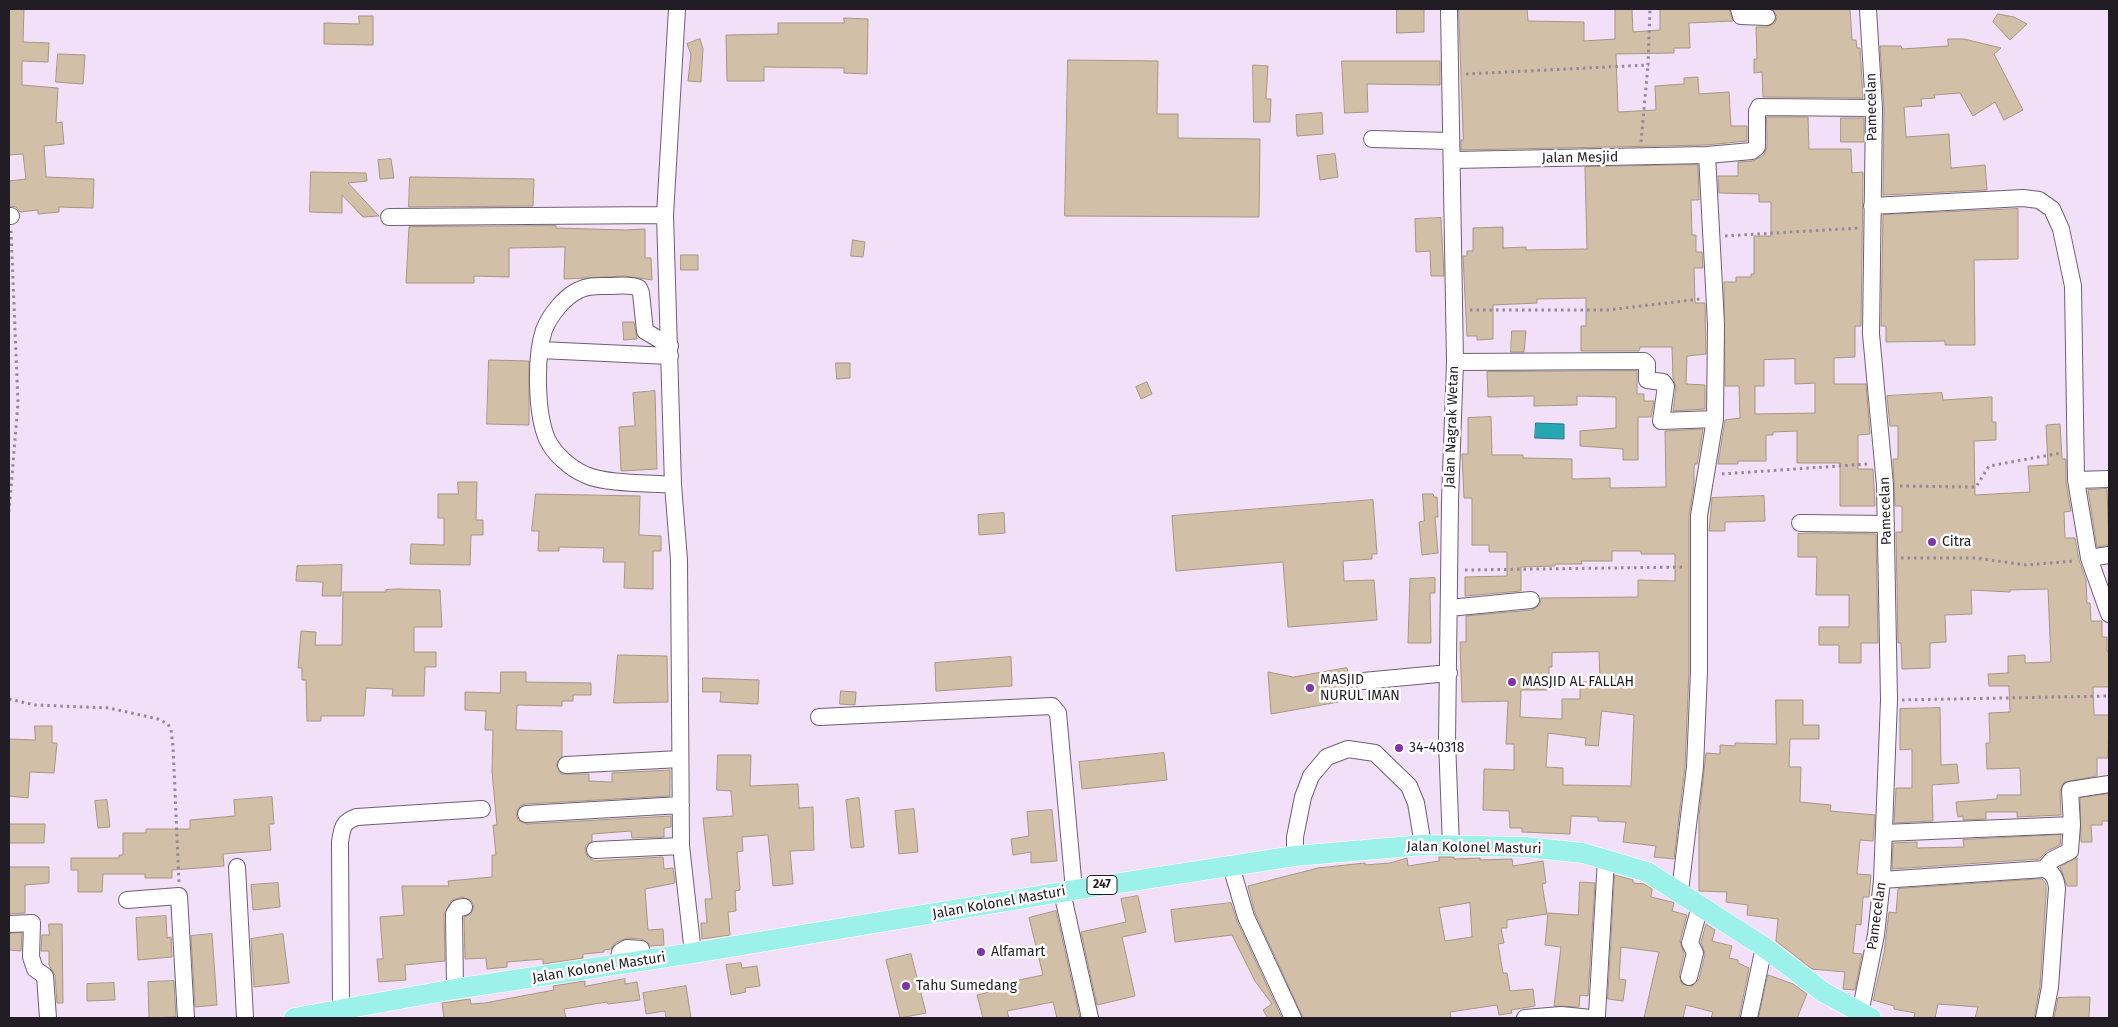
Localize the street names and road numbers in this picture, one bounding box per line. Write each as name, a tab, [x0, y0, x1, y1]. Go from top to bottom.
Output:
street label: Pamecelan	[1863, 73, 1881, 141]
street label: Jalan Mesjid	[1542, 149, 1618, 167]
street label: Jalan Nagrak Wetan	[1441, 365, 1463, 489]
street label: Pamecelan	[1876, 476, 1896, 546]
street label: Jalan Kolonel Masturi	[1406, 838, 1542, 858]
road number: 247	[1087, 876, 1117, 894]
street label: Pamecelan	[1864, 881, 1890, 951]
street label: Jalan Kolonel Masturi	[931, 883, 1067, 923]
street label: Jalan Kolonel Masturi	[531, 949, 667, 987]

